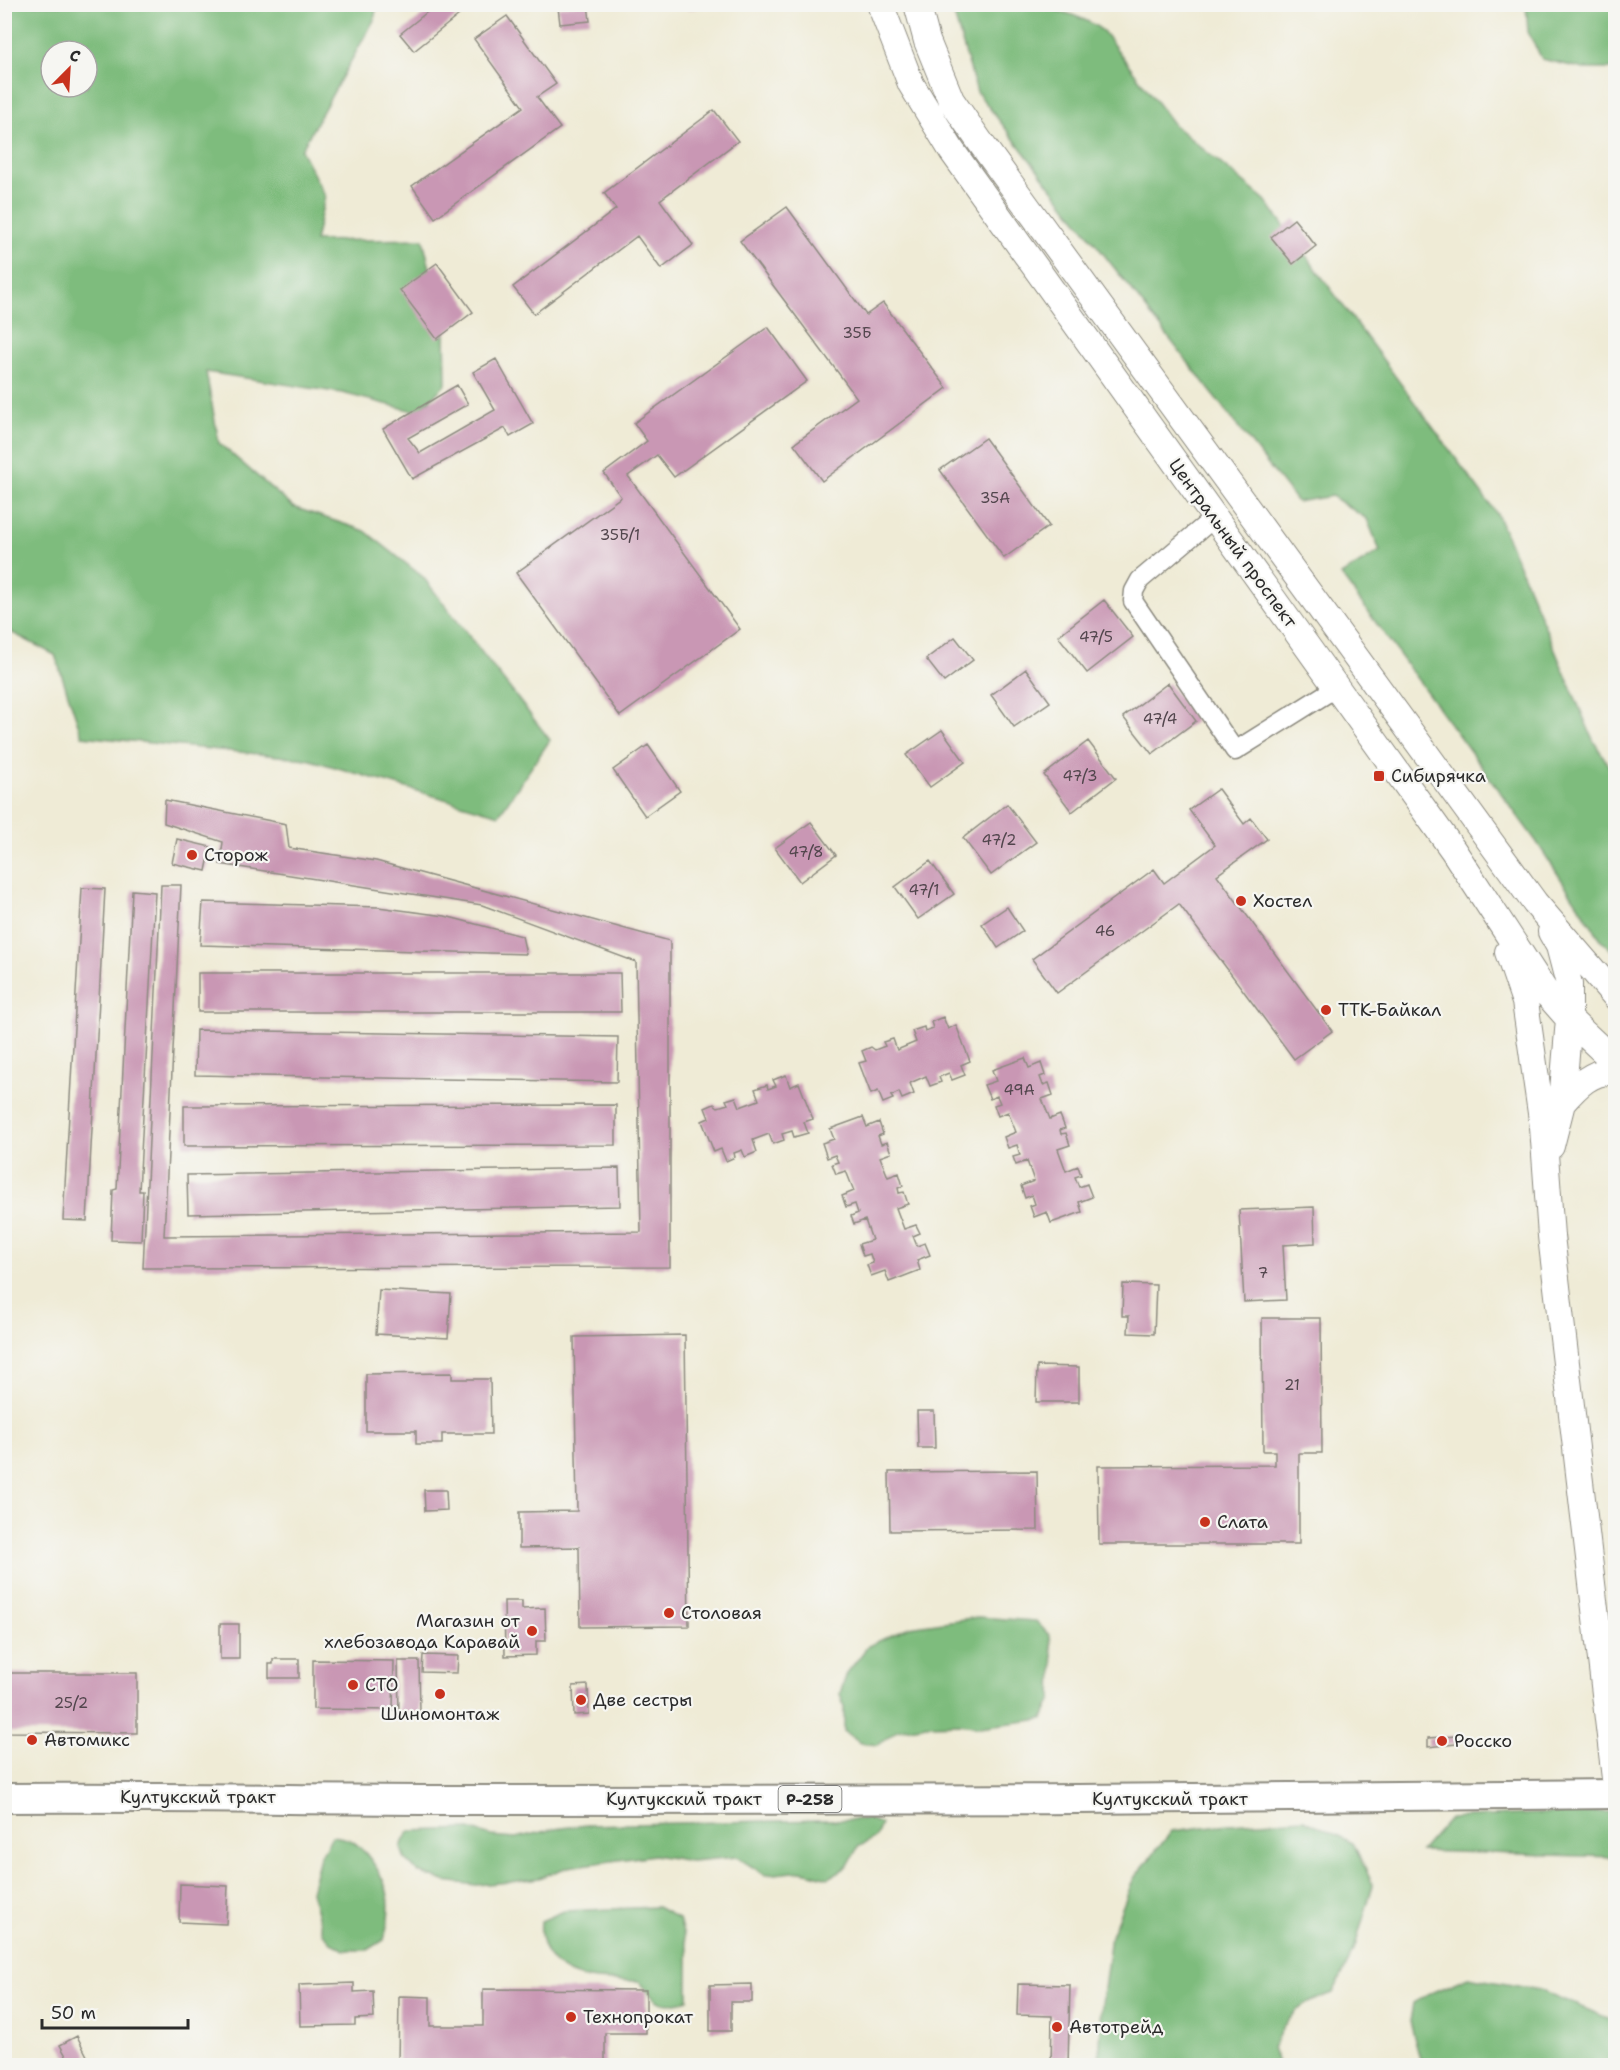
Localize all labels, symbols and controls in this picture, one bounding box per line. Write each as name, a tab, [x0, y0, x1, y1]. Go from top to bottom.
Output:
north arrow	[39, 39, 99, 99]
text: С	[66, 44, 84, 67]
house number: 35Б	[842, 323, 872, 343]
street label: Центральный проспект	[1163, 453, 1303, 633]
house number: 35А	[980, 488, 1010, 508]
house number: 35Б/1	[600, 525, 640, 545]
house number: 47/5	[1079, 627, 1113, 647]
house number: 47/4	[1143, 709, 1177, 729]
place label: Сибирячка	[1391, 764, 1486, 788]
house number: 47/3	[1063, 766, 1097, 786]
marker: Сибирячка	[1372, 769, 1386, 783]
house number: 47/2	[982, 830, 1016, 850]
house number: 47/8	[788, 842, 824, 862]
place label: Сторож	[204, 843, 269, 867]
marker: Сторож	[185, 848, 199, 862]
house number: 47/1	[909, 880, 939, 900]
place label: Хостел	[1253, 889, 1312, 913]
marker: Хостел	[1234, 894, 1248, 908]
house number: 46	[1095, 921, 1115, 941]
place label: ТТК-Байкал	[1338, 998, 1441, 1022]
marker: ТТК-Байкал	[1319, 1003, 1333, 1017]
house number: 49А	[1003, 1080, 1035, 1100]
house number: 7	[1258, 1263, 1268, 1283]
house number: 21	[1284, 1375, 1300, 1395]
place label: Слата	[1217, 1510, 1268, 1534]
marker: Слата	[1198, 1515, 1212, 1529]
place label: Столовая	[681, 1601, 762, 1625]
marker: Столовая	[662, 1606, 676, 1620]
place label: Магазин от хлебозавода Каравай	[324, 1609, 521, 1654]
marker: Магазин от хлебозавода Каравай	[525, 1624, 539, 1638]
place label: СТО	[365, 1673, 398, 1697]
marker: СТО	[346, 1678, 360, 1692]
marker: Шиномонтаж	[433, 1687, 447, 1701]
place label: Две сестры	[593, 1688, 692, 1712]
house number: 25/2	[54, 1693, 88, 1713]
marker: Две сестры	[574, 1693, 588, 1707]
place label: Шиномонтаж	[381, 1702, 500, 1726]
place label: Автомикс	[44, 1728, 130, 1752]
place label: Росско	[1454, 1729, 1512, 1753]
marker: Автомикс	[25, 1733, 39, 1747]
marker: Росско	[1435, 1734, 1449, 1748]
street label: Култукский тракт	[120, 1785, 277, 1809]
road number: Р-258	[778, 1786, 842, 1812]
street label: Култукский тракт	[606, 1787, 763, 1811]
street label: Култукский тракт	[1092, 1787, 1249, 1811]
scale bar	[42, 1992, 188, 2030]
text: 50 m	[51, 2001, 96, 2025]
place label: Технопрокат	[583, 2005, 694, 2029]
marker: Технопрокат	[564, 2010, 578, 2024]
place label: Автотрейд	[1069, 2015, 1164, 2039]
marker: Автотрейд	[1050, 2020, 1064, 2034]

